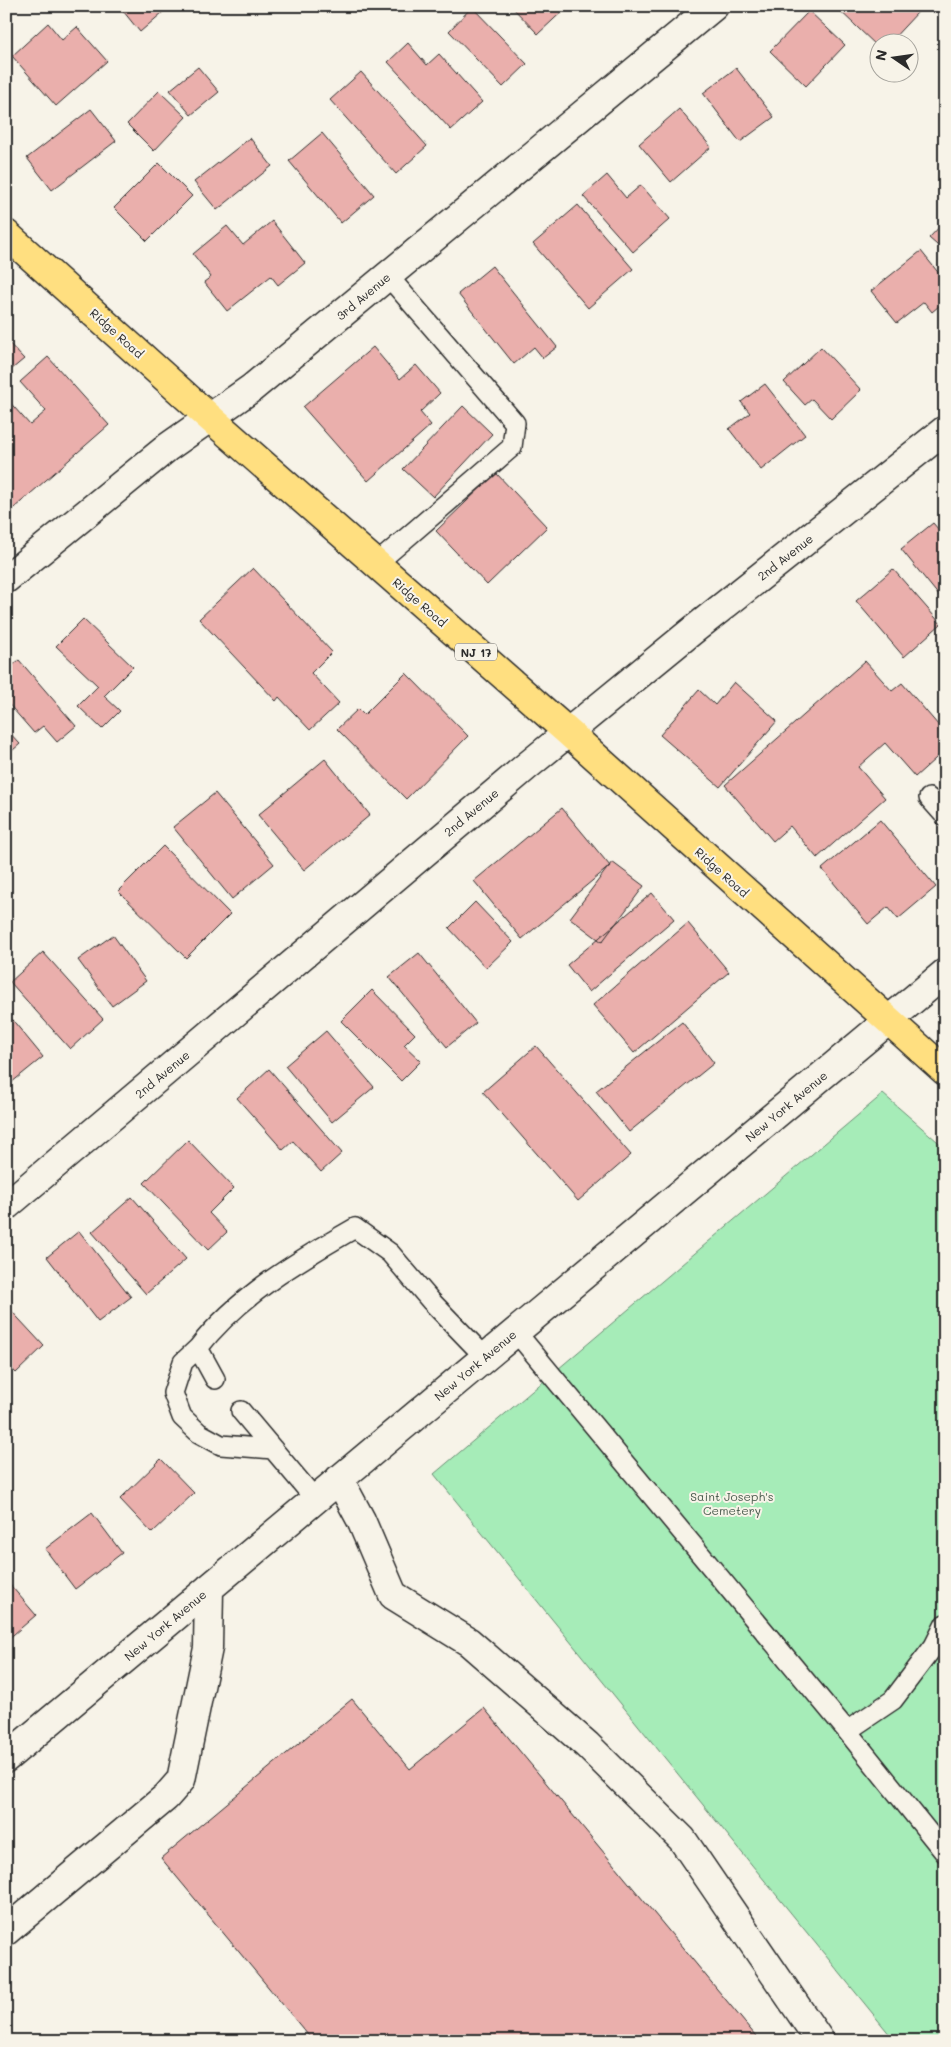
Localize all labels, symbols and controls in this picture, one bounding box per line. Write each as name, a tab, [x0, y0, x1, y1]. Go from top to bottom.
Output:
north arrow	[868, 32, 918, 82]
text: N	[870, 48, 891, 62]
street label: 3rd Avenue	[333, 269, 393, 323]
street label: Ridge Road	[87, 305, 148, 362]
street label: 2nd Avenue	[754, 530, 816, 584]
street label: Ridge Road	[389, 574, 451, 630]
road number: NJ 17	[455, 644, 497, 660]
street label: 2nd Avenue	[440, 785, 502, 839]
street label: Ridge Road	[692, 844, 753, 901]
street label: 2nd Avenue	[131, 1047, 193, 1101]
street label: New York Avenue	[742, 1067, 830, 1145]
street label: New York Avenue	[431, 1326, 519, 1404]
park label: Saint Joseph's Cemetery	[690, 1488, 774, 1518]
street label: New York Avenue	[121, 1586, 209, 1664]

